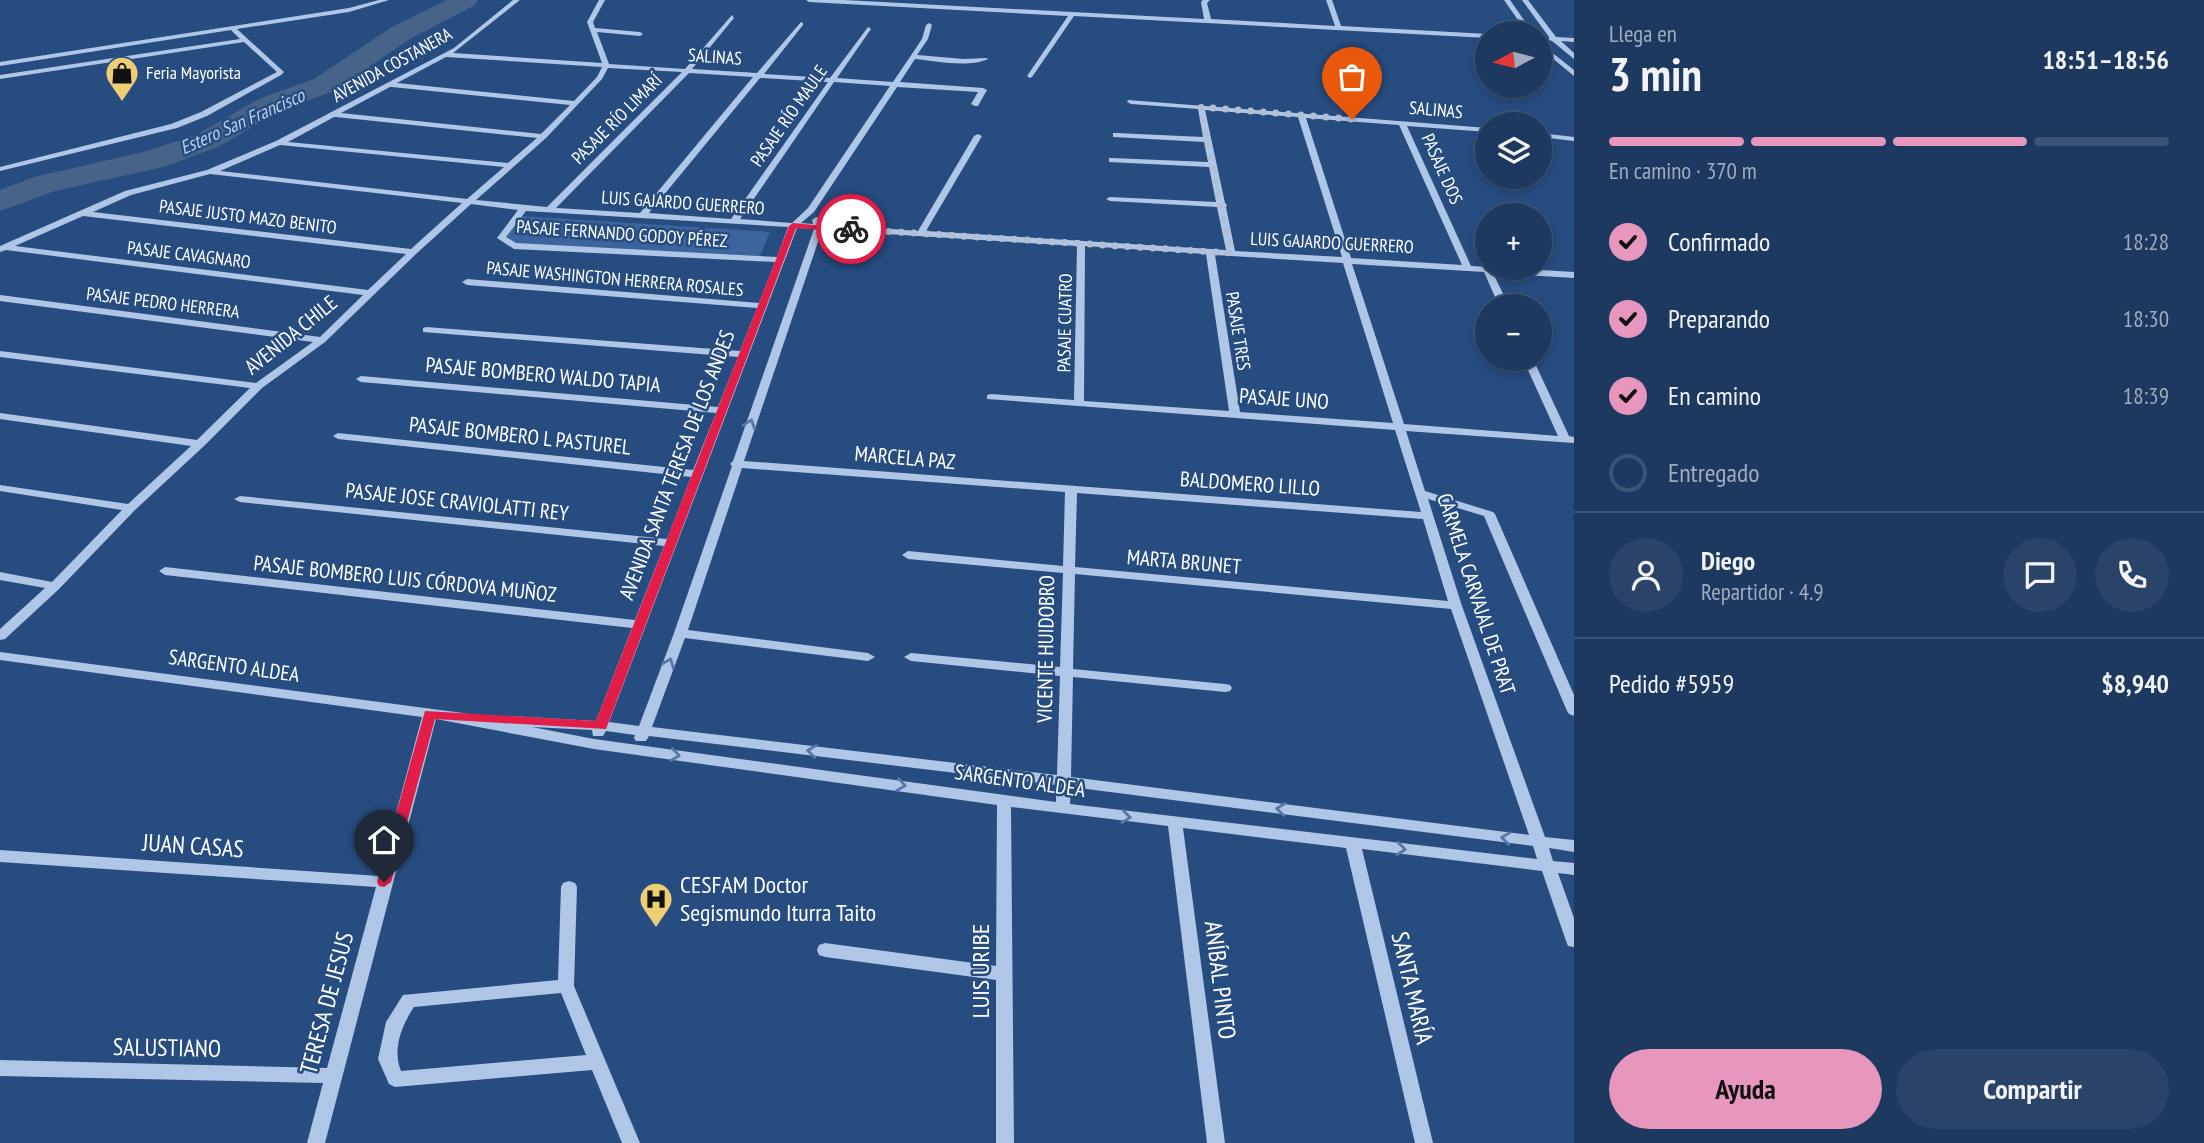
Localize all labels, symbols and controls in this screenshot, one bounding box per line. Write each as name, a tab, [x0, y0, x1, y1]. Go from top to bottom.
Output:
text: Llega en	[1609, 19, 1677, 48]
north arrow	[1475, 21, 1552, 98]
map controls	[1475, 21, 1552, 371]
street label: AVENIDA COSTANERA	[328, 22, 456, 107]
street label: SALINAS	[687, 43, 743, 70]
text: 18:51–18:56	[2042, 43, 2169, 76]
text: 3 min	[1609, 44, 1702, 104]
pin	[1322, 47, 1382, 119]
shop icon: Feria Mayorista	[103, 54, 141, 103]
icon: bag	[1333, 58, 1371, 96]
street label: PASAJE RÍO MAULE	[745, 60, 832, 171]
place label: Feria Mayorista	[146, 61, 241, 84]
street label: PASAJE RÍO LIMARÍ	[567, 68, 667, 169]
water label: Estero San Francisco	[176, 82, 310, 159]
street label: SALINAS	[1408, 96, 1464, 123]
button: layers	[1475, 112, 1552, 189]
street label: PASAJE DOS	[1417, 130, 1468, 208]
text: En camino · 370 m	[1609, 156, 1757, 185]
street label: LUIS GAJARDO GUERRERO	[601, 185, 766, 220]
street label: PASAJE JUSTO MAZO BENITO	[158, 194, 338, 239]
courier	[816, 194, 886, 264]
button: +	[1475, 203, 1552, 280]
icon: bike	[832, 210, 870, 248]
street label: PASAJE FERNANDO GODOY PÉREZ	[516, 215, 729, 252]
icon: check	[1609, 223, 1647, 261]
text: Confirmado	[1668, 225, 1770, 258]
street label: LUIS GAJARDO GUERRERO	[1250, 227, 1414, 258]
text: 18:28	[2123, 227, 2169, 256]
street label: PASAJE CAVAGNARO	[126, 236, 252, 274]
street label: PASAJE WASHINGTON HERRERA ROSALES	[486, 256, 745, 301]
street label: PASAJE CUATRO	[1052, 273, 1077, 373]
street label: PASAJE PEDRO HERRERA	[85, 282, 241, 323]
street label: AVENIDA CHILE	[239, 289, 343, 380]
street label: PASAJE TRES	[1221, 290, 1256, 372]
button: −	[1475, 294, 1552, 371]
icon: check	[1609, 300, 1647, 338]
text: Preparando	[1668, 302, 1770, 335]
text: 18:30	[2123, 304, 2169, 333]
street label: AVENIDA SANTA TERESA DE LOS ANDES	[613, 326, 741, 604]
street label: PASAJE BOMBERO WALDO TAPIA	[424, 351, 662, 398]
icon: check	[1609, 377, 1647, 415]
text: En camino	[1668, 379, 1761, 412]
text: 18:39	[2123, 381, 2169, 410]
street label: PASAJE UNO	[1238, 382, 1330, 415]
street label: PASAJE BOMBERO L PASTUREL	[408, 410, 633, 461]
one-way arrow	[742, 418, 756, 431]
street label: MARCELA PAZ	[853, 440, 957, 475]
text: Entregado	[1668, 456, 1760, 489]
street label: BALDOMERO LILLO	[1179, 465, 1321, 502]
street label: PASAJE JOSE CRAVIOLATTI REY	[344, 476, 570, 527]
street label: CARMELA CARVAJAL DE PRAT	[1431, 490, 1522, 699]
button: person	[1609, 538, 1683, 612]
button: chat	[2003, 538, 2077, 612]
button: phone	[2095, 538, 2169, 612]
street label: MARTA BRUNET	[1126, 543, 1243, 580]
text: Diego	[1701, 544, 1755, 577]
street label: PASAJE BOMBERO LUIS CÓRDOVA MUÑOZ	[252, 549, 558, 608]
street label: VICENTE HUIDOBRO	[1031, 575, 1060, 724]
text: Repartidor · 4.9	[1701, 577, 1824, 606]
street label: SARGENTO ALDEA	[167, 643, 301, 688]
one-way arrow	[661, 657, 675, 669]
text: Pedido #5959	[1609, 667, 1734, 700]
text: $8,940	[2101, 667, 2169, 700]
one-way arrow	[806, 743, 818, 758]
one-way arrow	[669, 747, 681, 762]
street label: SARGENTO ALDEA	[953, 758, 1087, 803]
one-way arrow	[895, 778, 907, 793]
one-way arrow	[1275, 801, 1286, 816]
one-way arrow	[1120, 809, 1132, 824]
pin	[354, 810, 414, 882]
icon: home	[365, 821, 403, 859]
street label: JUAN CASAS	[140, 826, 245, 864]
one-way arrow	[1500, 831, 1512, 846]
one-way arrow	[1395, 842, 1406, 857]
place label: CESFAM Doctor Segismundo Iturra Taito	[680, 869, 876, 928]
hospital icon: CESFAM Doctor Segismundo Iturra Taito	[637, 880, 675, 929]
street label: ANÍBAL PINTO	[1198, 919, 1243, 1041]
street label: LUIS URIBE	[965, 924, 996, 1018]
street label: TERESA DE JESUS	[293, 928, 360, 1077]
street label: SANTA MARÍA	[1384, 929, 1441, 1048]
street label: SALUSTIANO	[113, 1031, 221, 1064]
button: Ayuda	[1609, 1049, 1882, 1129]
button: Compartir	[1896, 1049, 2169, 1129]

